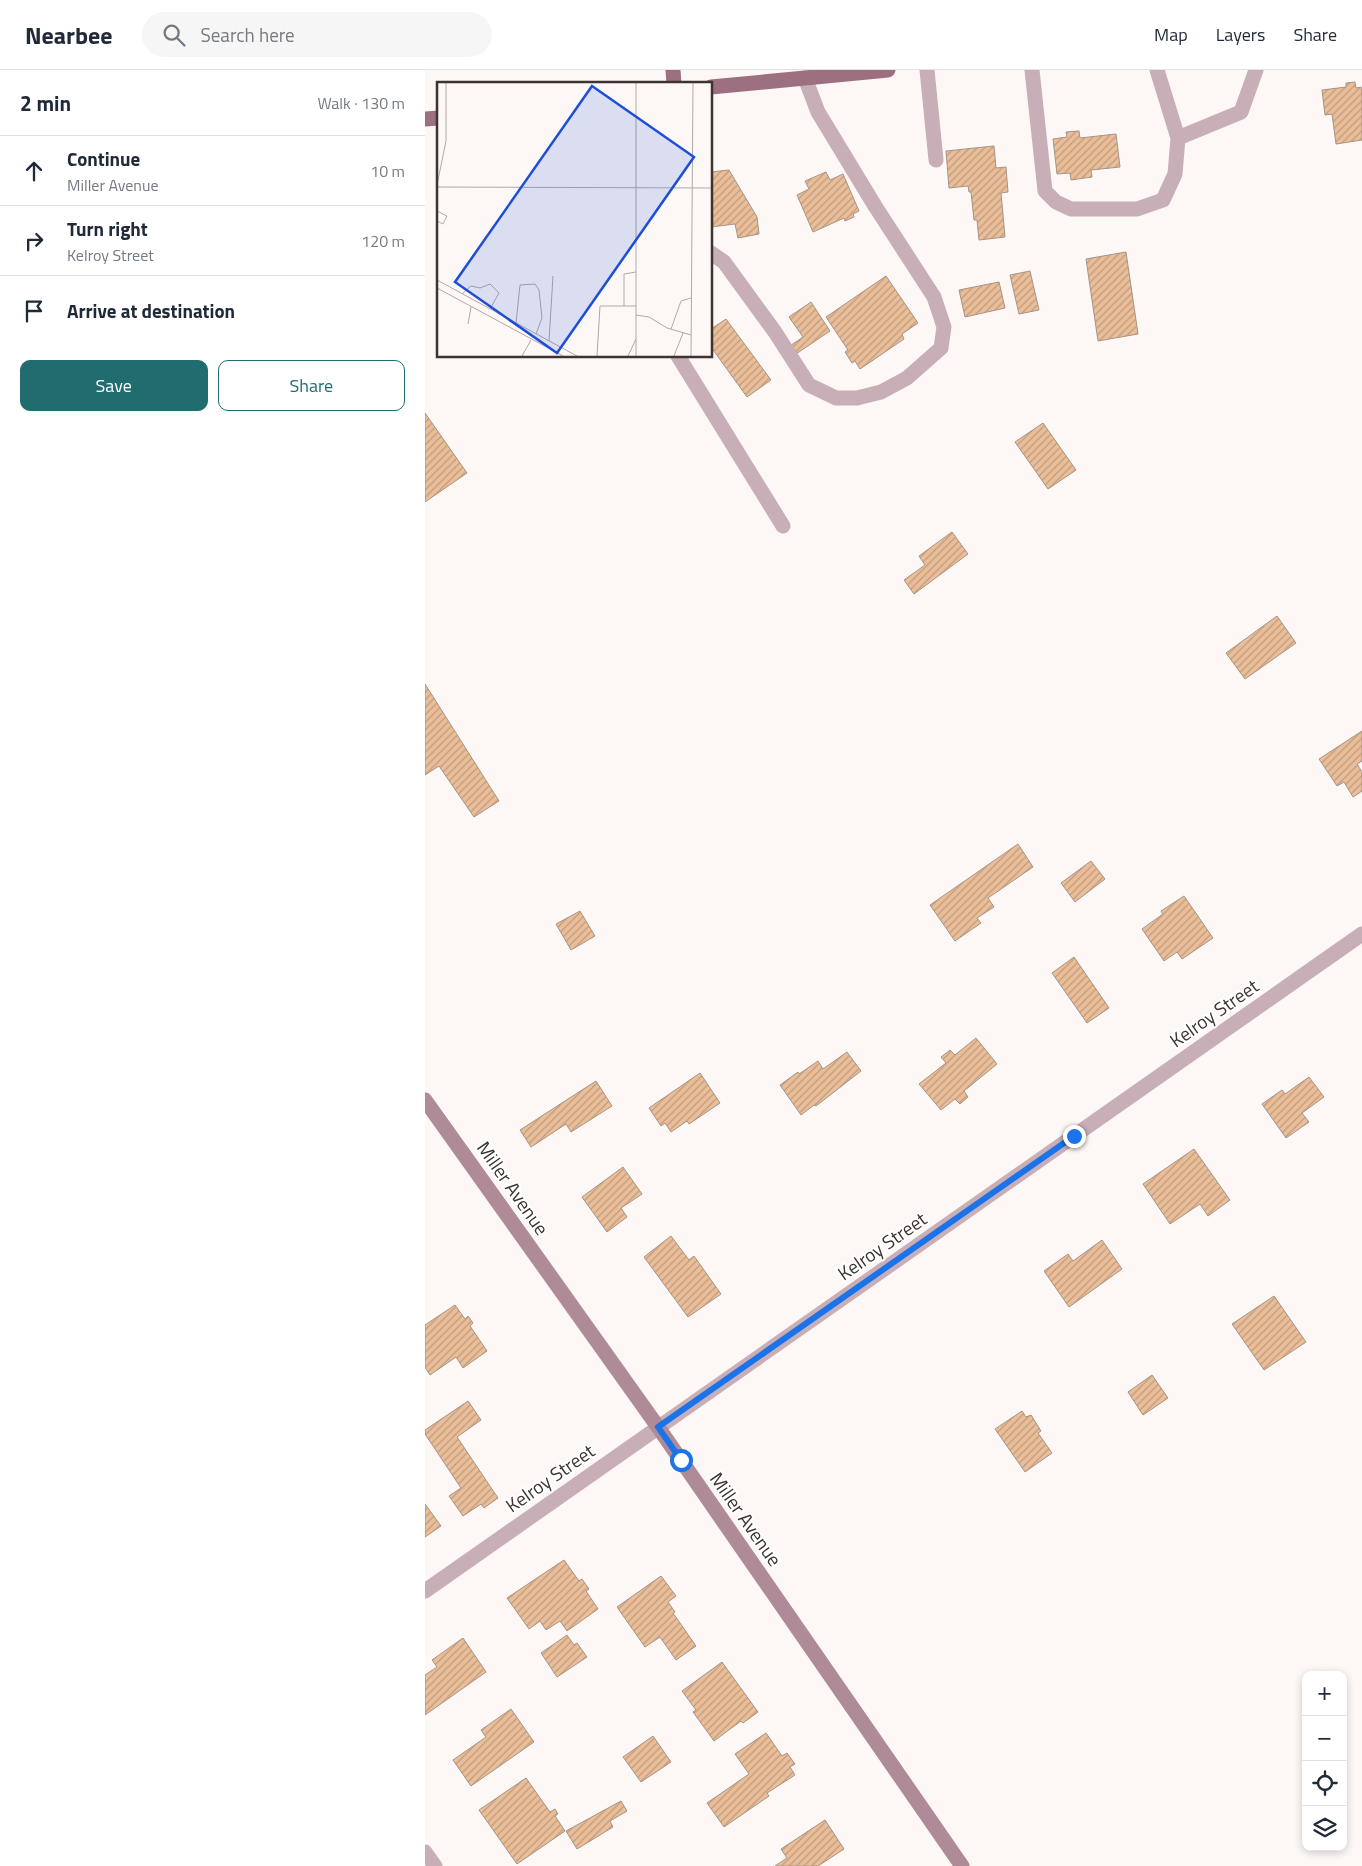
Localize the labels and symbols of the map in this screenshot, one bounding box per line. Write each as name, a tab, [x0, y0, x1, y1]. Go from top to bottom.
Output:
inset map	[437, 82, 713, 358]
street label: Kelroy Street	[1163, 971, 1265, 1054]
route end	[1063, 1125, 1086, 1148]
street label: Miller Avenue	[470, 1135, 556, 1241]
street label: Kelroy Street	[831, 1204, 933, 1287]
street label: Kelroy Street	[499, 1436, 601, 1519]
route start	[670, 1449, 693, 1472]
street label: Miller Avenue	[703, 1466, 789, 1572]

